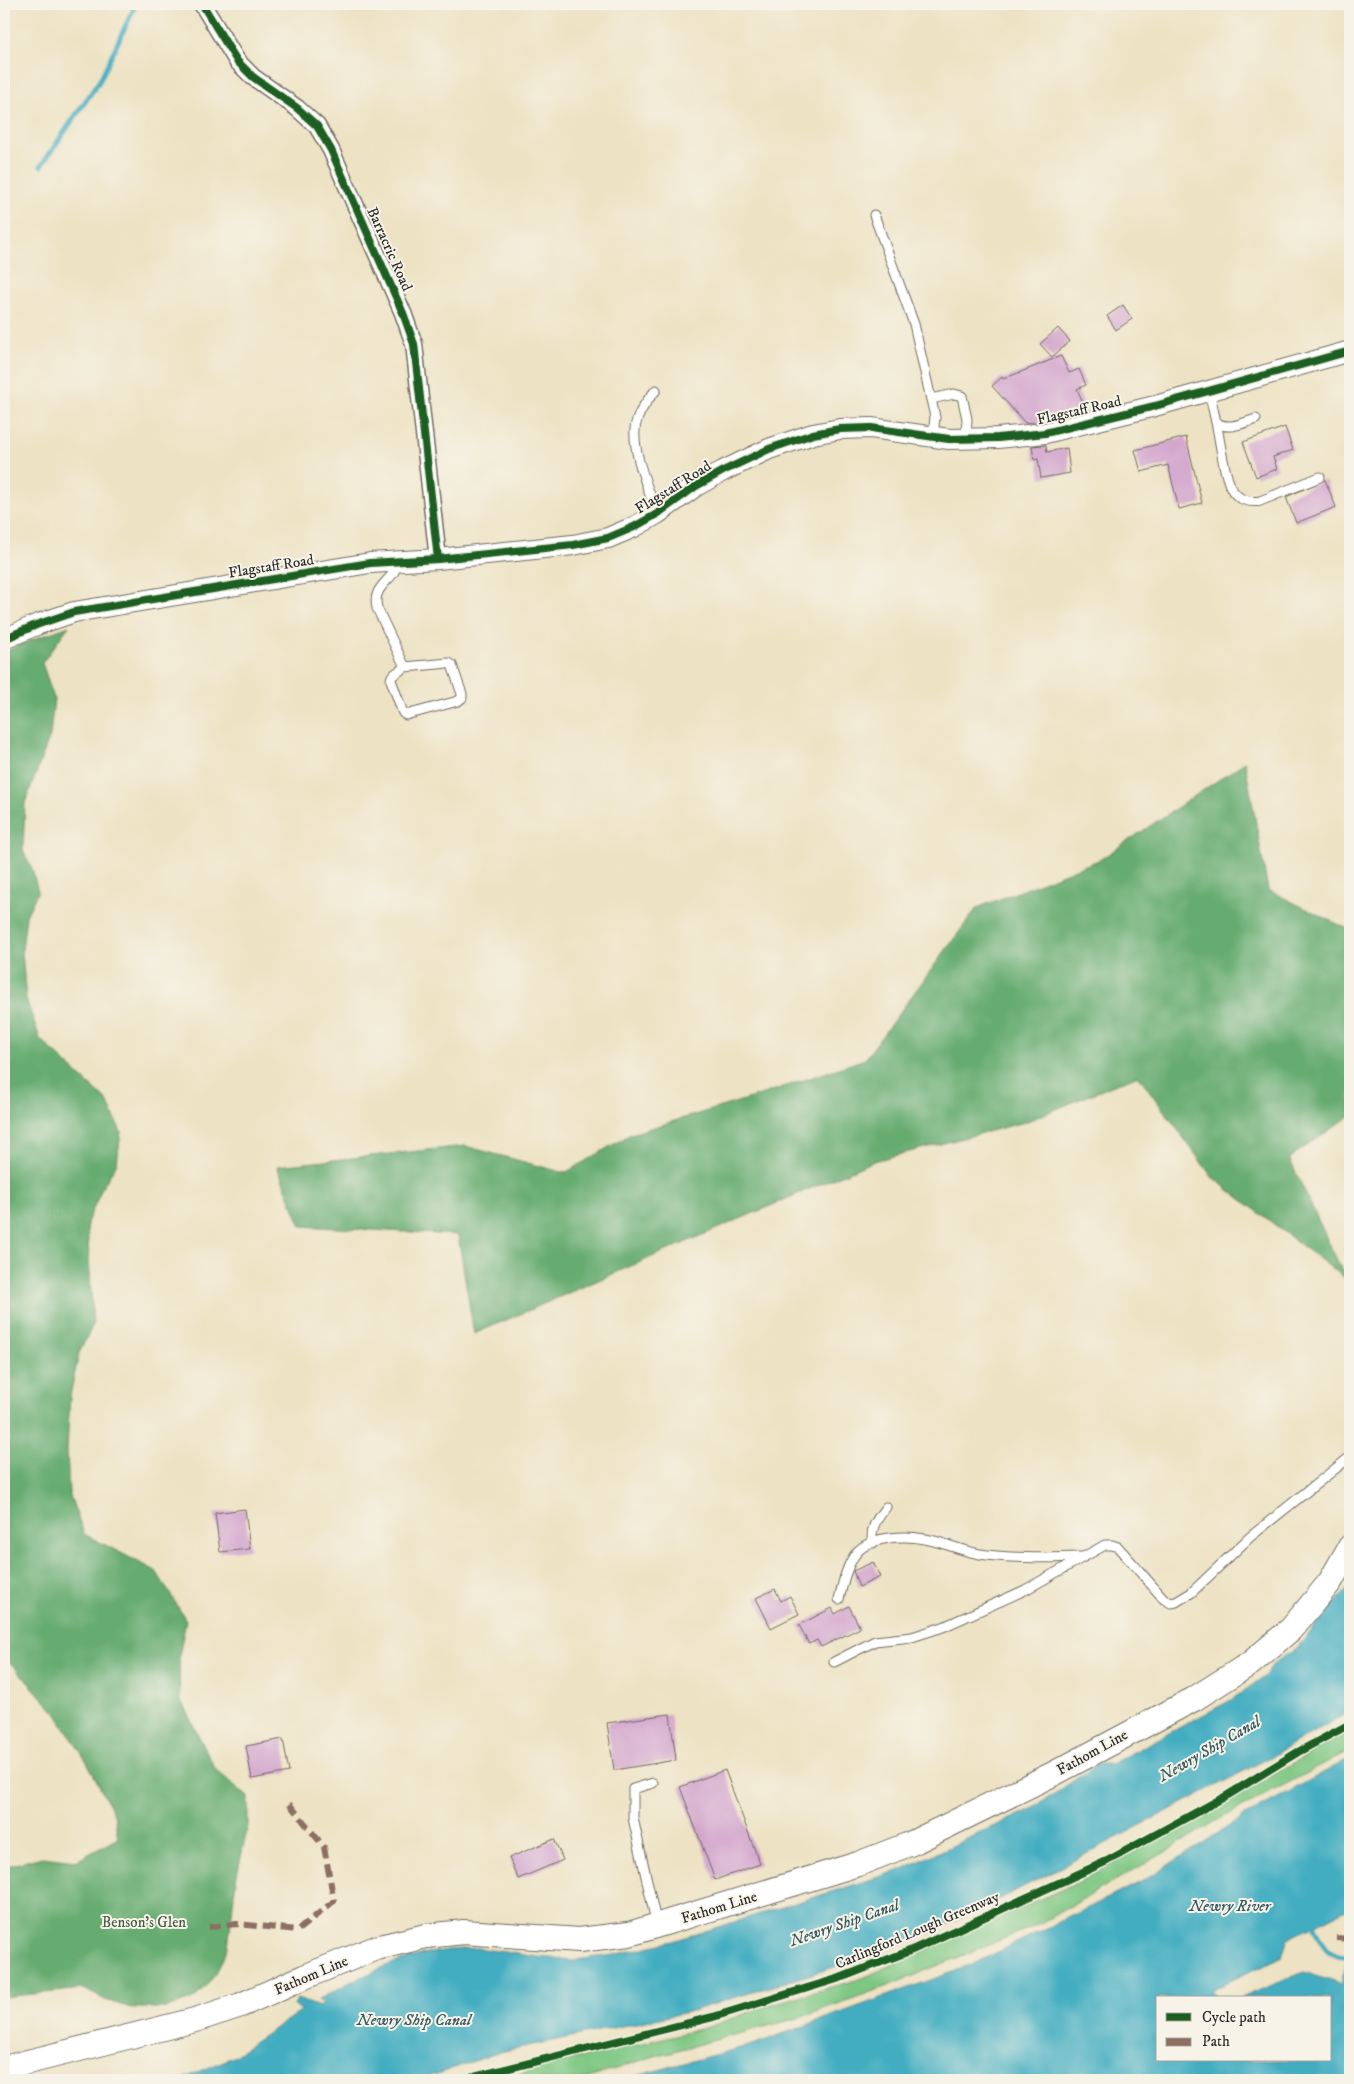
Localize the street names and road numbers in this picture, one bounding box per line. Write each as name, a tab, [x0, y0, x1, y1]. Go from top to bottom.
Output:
street label: Barracric Road	[363, 204, 417, 295]
street label: Flagstaff Road	[1035, 391, 1124, 429]
street label: Flagstaff Road	[632, 456, 715, 518]
street label: Flagstaff Road	[227, 550, 316, 583]
street label: Fathom Line	[1053, 1725, 1131, 1780]
street label: Fathom Line	[679, 1887, 759, 1928]
street label: Carlingford Lough Greenway	[832, 1887, 1003, 1974]
street label: Fathom Line	[271, 1951, 351, 1999]

